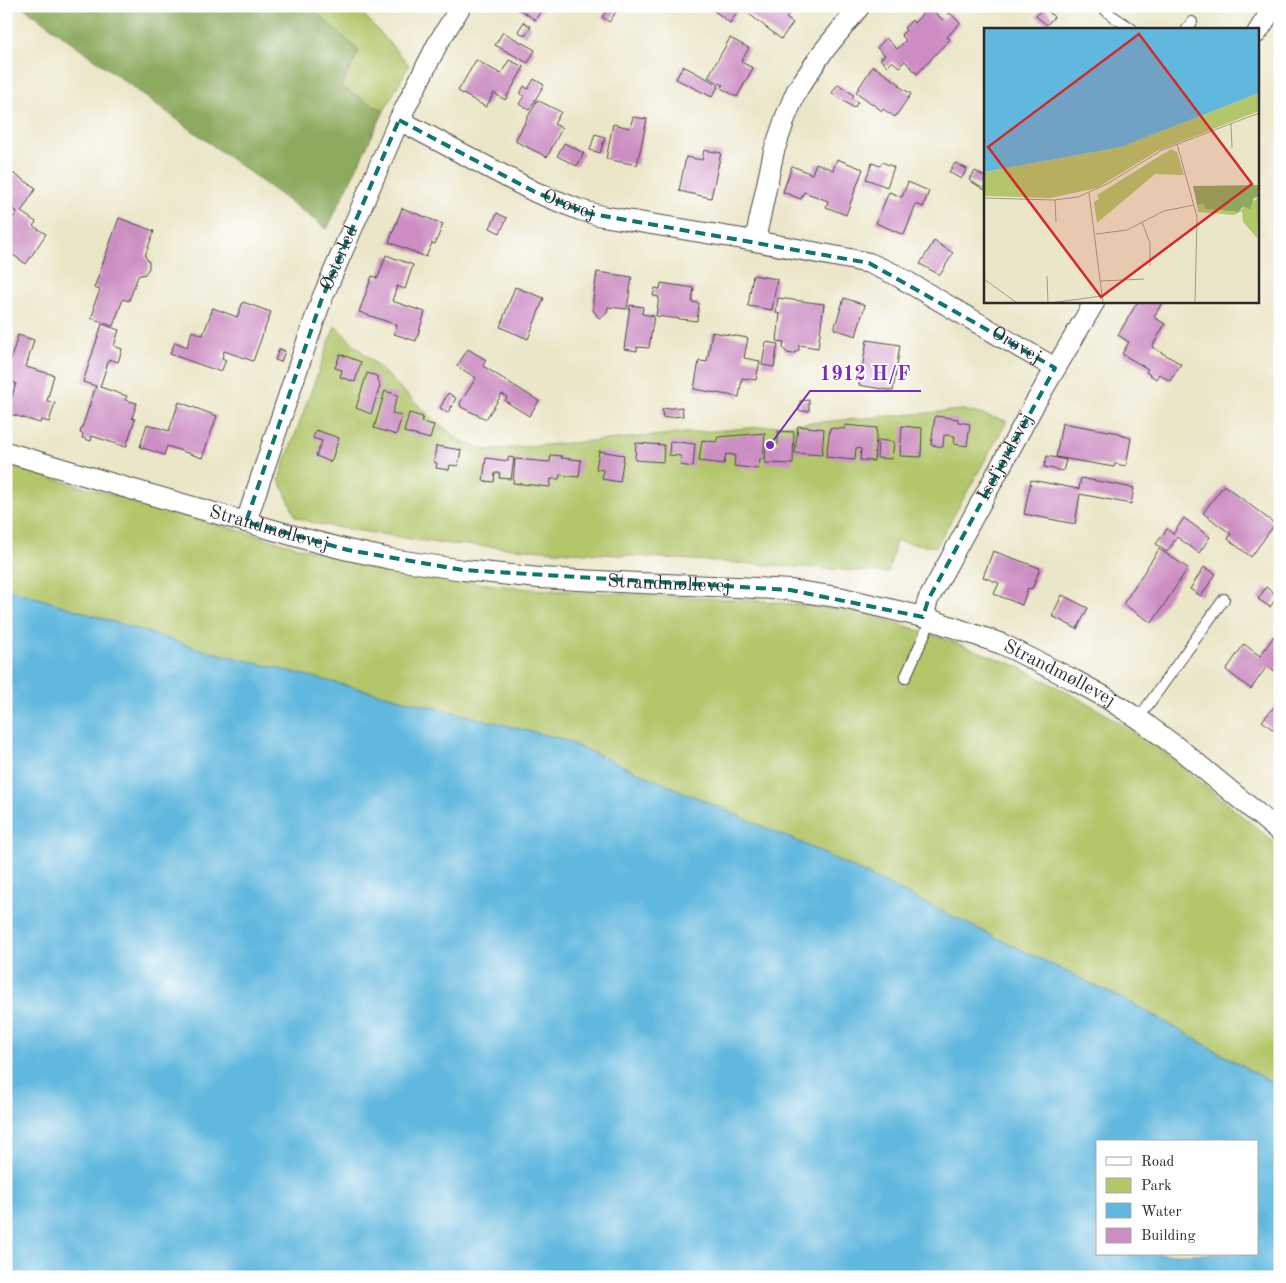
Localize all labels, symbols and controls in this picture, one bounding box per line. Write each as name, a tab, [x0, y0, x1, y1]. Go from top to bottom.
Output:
inset map	[984, 28, 1258, 302]
street label: Orøvej	[540, 186, 597, 223]
street label: Østerled	[317, 223, 362, 293]
street label: Orøvej	[988, 323, 1044, 367]
callout: 1912 H/F	[810, 356, 921, 391]
text: 1912 H/F	[820, 365, 910, 385]
street label: Isefjordsvej	[974, 411, 1037, 504]
street label: Strandmøllevej	[207, 503, 331, 554]
street label: Strandmøllevej	[607, 572, 731, 596]
street label: Strandmøllevej	[1000, 637, 1119, 711]
legend	[1096, 1140, 1258, 1256]
text: Road	[1141, 1155, 1175, 1170]
text: Park	[1141, 1179, 1172, 1194]
text: Water	[1141, 1205, 1182, 1220]
text: Building	[1141, 1229, 1196, 1244]

